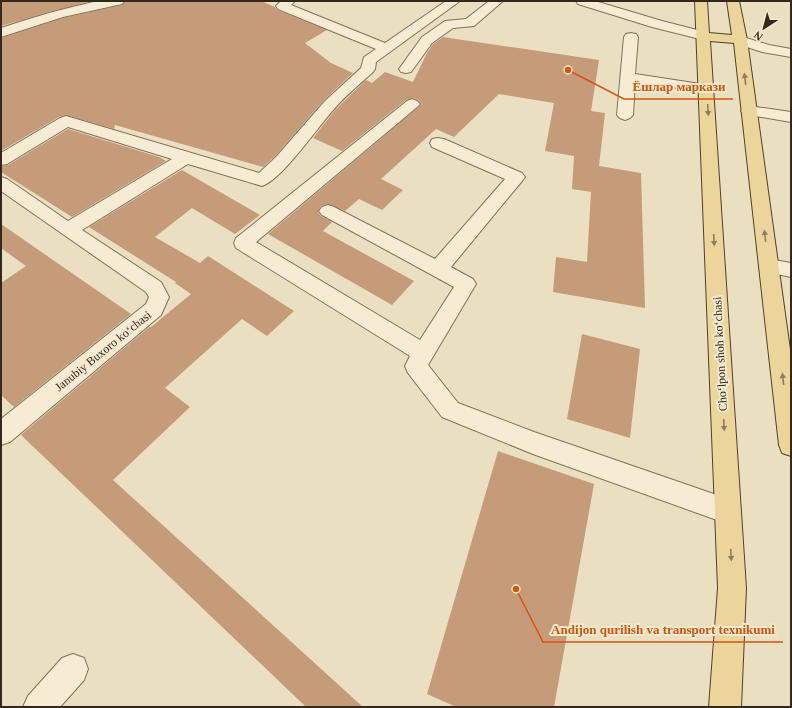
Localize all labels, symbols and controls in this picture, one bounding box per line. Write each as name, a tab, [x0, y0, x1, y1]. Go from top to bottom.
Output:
north arrow	[744, 8, 784, 48]
text: N	[751, 29, 765, 43]
one-way arrow	[742, 73, 748, 85]
callout: Ёшлар маркази	[624, 74, 733, 99]
text: Ёшлар маркази	[633, 79, 726, 94]
one-way arrow	[704, 104, 711, 116]
one-way arrow	[762, 230, 768, 242]
one-way arrow	[711, 234, 718, 246]
street label: Choʻlpon shoh koʻchasi	[710, 296, 730, 412]
street label: Janubiy Buxoro koʻchasi	[52, 307, 155, 394]
one-way arrow	[780, 373, 786, 385]
one-way arrow	[721, 419, 727, 432]
one-way arrow	[727, 549, 734, 561]
callout: Andijon qurilish va transport texnikumi	[543, 617, 783, 642]
text: Andijon qurilish va transport texnikumi	[551, 622, 775, 637]

